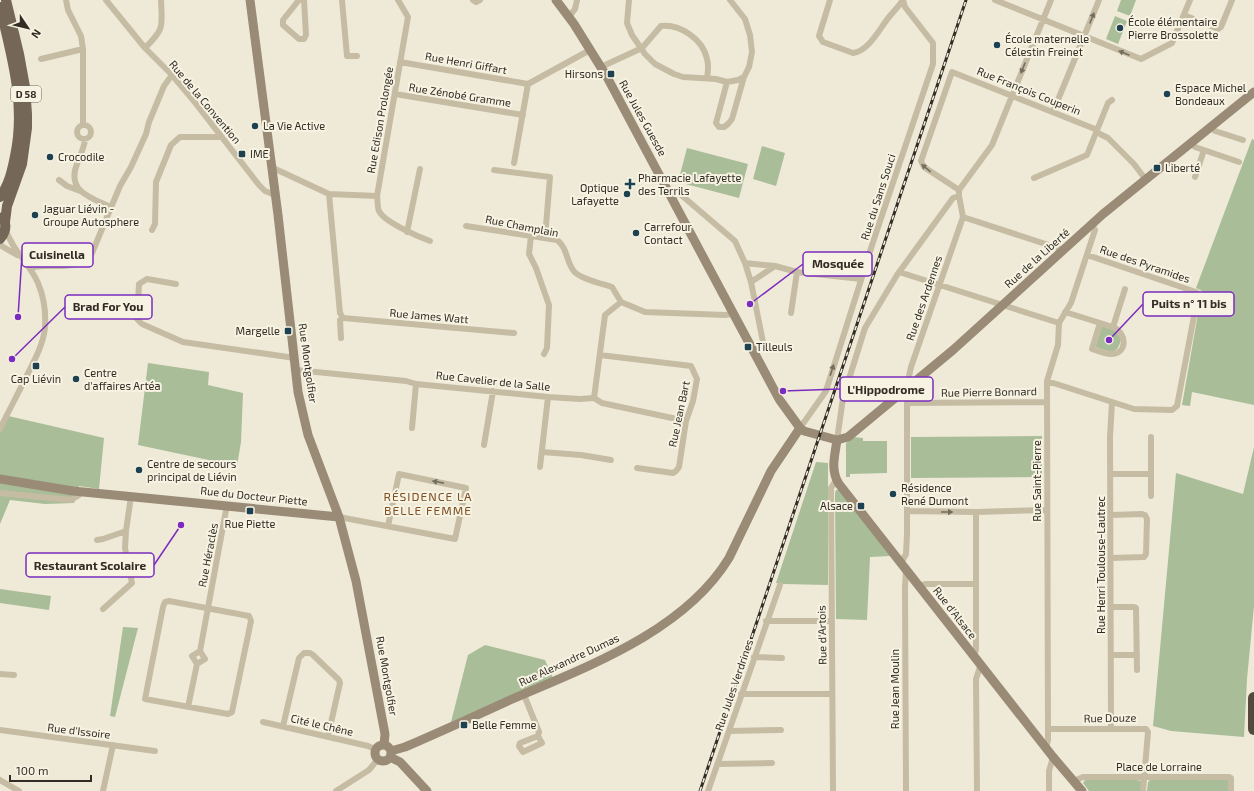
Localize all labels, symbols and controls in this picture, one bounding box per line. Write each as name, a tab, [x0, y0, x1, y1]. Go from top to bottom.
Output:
north arrow	[8, 8, 48, 48]
one-way arrow	[1089, 12, 1095, 24]
place label: École élémentaire Pierre Brossolette	[1128, 15, 1218, 41]
marker: École élémentaire Pierre Brossolette	[1115, 23, 1125, 33]
text: N	[29, 27, 44, 41]
place label: École maternelle Célestin Freinet	[1005, 32, 1089, 58]
marker: École maternelle Célestin Freinet	[992, 40, 1002, 50]
street label: Rue Henri Giffart	[424, 49, 508, 76]
one-way arrow	[1118, 49, 1130, 55]
street label: Rue de la Convention	[167, 58, 244, 146]
one-way arrow	[1020, 63, 1026, 74]
street label: Rue François Couperin	[975, 64, 1083, 118]
street label: Rue Edison Prolongée	[364, 65, 395, 174]
place label: Hirsons	[565, 67, 603, 80]
marker: Hirsons	[606, 69, 616, 79]
street label: Rue Jules Guesde	[617, 77, 670, 158]
street label: Rue Zénobé Gramme	[408, 80, 512, 109]
place label: Espace Michel Bondeaux	[1175, 81, 1247, 107]
road number: D 58	[11, 86, 41, 102]
marker: Espace Michel Bondeaux	[1162, 89, 1172, 99]
place label: La Vie Active	[263, 119, 325, 132]
marker: La Vie Active	[250, 121, 260, 131]
place label: IME	[250, 147, 269, 160]
marker: IME	[237, 149, 247, 159]
place label: Crocodile	[58, 150, 105, 163]
marker: Crocodile	[45, 152, 55, 162]
street label: Rue du Sans Souci	[857, 152, 898, 242]
place label: Liberté	[1165, 161, 1200, 174]
marker: Liberté	[1152, 163, 1162, 173]
one-way arrow	[921, 164, 932, 172]
place label: Pharmacie Lafayette des Terrils	[638, 171, 741, 197]
marker: Pharmacie Lafayette des Terrils	[625, 179, 635, 189]
place label: Optique Lafayette	[571, 181, 619, 207]
marker: Optique Lafayette	[622, 189, 632, 199]
place label: Jaguar Liévin - Groupe Autosphere	[43, 202, 139, 228]
marker: Jaguar Liévin - Groupe Autosphere	[30, 210, 40, 220]
street label: Rue Champlain	[484, 212, 560, 239]
place label: Carrefour Contact	[644, 220, 693, 246]
street label: Rue de la Liberté	[1002, 225, 1072, 290]
marker: Carrefour Contact	[631, 228, 641, 238]
street label: Rue des Pyramides	[1098, 242, 1192, 285]
callout: Cuisinella	[22, 243, 93, 267]
text: Cuisinella	[29, 247, 85, 261]
callout: Mosquée	[803, 252, 872, 276]
street label: Rue des Ardennes	[903, 253, 944, 342]
text: Mosquée	[812, 256, 864, 270]
callout: Puits n° 11 bis	[1143, 292, 1234, 316]
callout: Brad For You	[65, 295, 152, 319]
text: Puits n° 11 bis	[1151, 296, 1227, 310]
text: Brad For You	[73, 299, 143, 313]
street label: Rue James Watt	[389, 306, 469, 325]
street label: Rue Montgolfier	[296, 322, 321, 404]
place label: Margelle	[236, 324, 280, 337]
marker: Margelle	[283, 326, 293, 336]
place label: Tilleuls	[756, 340, 793, 353]
marker: Tilleuls	[743, 342, 753, 352]
marker: Cap Liévin	[31, 361, 41, 371]
one-way arrow	[830, 364, 836, 376]
place label: Centre d'affaires Artéa	[84, 366, 161, 392]
street label: Rue Cavelier de la Salle	[435, 368, 551, 393]
place label: Cap Liévin	[11, 372, 61, 385]
marker: Centre d'affaires Artéa	[71, 374, 81, 384]
callout: L'Hippodrome	[840, 377, 933, 401]
street label: Rue Jean Bart	[665, 380, 692, 448]
text: L'Hippodrome	[847, 382, 925, 396]
street label: Rue Pierre Bonnard	[941, 384, 1037, 399]
street label: Rue Saint-Pierre	[1030, 440, 1043, 522]
place label: Centre de secours principal de Liévin	[147, 457, 237, 483]
marker: Centre de secours principal de Liévin	[134, 465, 144, 475]
one-way arrow	[432, 479, 444, 485]
place label: Résidence René Dumont	[901, 481, 968, 507]
street label: Rue du Docteur Piette	[200, 483, 308, 508]
district label: RÉSIDENCE LA BELLE FEMME	[383, 489, 473, 517]
marker: Résidence René Dumont	[888, 489, 898, 499]
street label: Rue Henri Toulouse-Lautrec	[1094, 496, 1107, 634]
place label: Alsace	[820, 499, 853, 512]
marker: Alsace	[856, 501, 866, 511]
marker: Rue Piette	[245, 506, 255, 516]
one-way arrow	[941, 509, 954, 515]
place label: Rue Piette	[225, 517, 276, 530]
street label: Rue Héraclès	[195, 521, 220, 588]
callout: Restaurant Scolaire	[26, 553, 154, 577]
text: Restaurant Scolaire	[34, 558, 146, 572]
street label: Rue d'Alsace	[931, 584, 980, 641]
street label: Rue d'Artois	[814, 605, 829, 665]
street label: Rue Alexandre Dumas	[517, 630, 621, 689]
street label: Rue Montgolfier	[374, 635, 401, 717]
street label: Rue Jules Verdrines	[712, 637, 755, 732]
street label: Rue Jean Moulin	[888, 649, 901, 729]
street label: Cité le Chêne	[289, 711, 355, 738]
street label: Rue Douze	[1083, 711, 1137, 724]
place label: Belle Femme	[472, 718, 537, 731]
street label: Rue d'Issoire	[47, 720, 111, 741]
marker: Belle Femme	[459, 720, 469, 730]
scale bar	[10, 757, 91, 783]
street label: Place de Lorraine	[1116, 760, 1202, 773]
text: 100 m	[16, 763, 48, 777]

